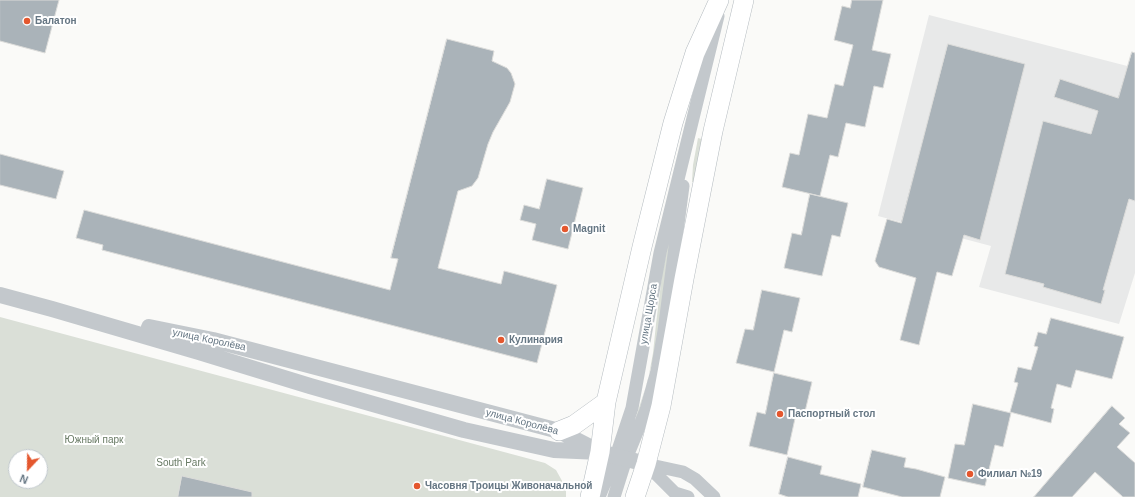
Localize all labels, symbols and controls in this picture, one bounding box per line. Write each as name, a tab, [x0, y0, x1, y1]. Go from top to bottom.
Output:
place label: Балатон	[35, 15, 77, 27]
marker: Балатон	[22, 16, 32, 26]
place label: Magnit	[573, 223, 605, 235]
marker: Magnit	[560, 224, 570, 234]
street label: улица Щорса	[638, 283, 660, 345]
street label: улица Королёва	[171, 326, 247, 354]
place label: Кулинария	[509, 334, 563, 346]
marker: Кулинария	[496, 335, 506, 345]
street label: улица Королёва	[484, 407, 560, 437]
place label: Паспортный стол	[788, 408, 875, 420]
marker: Паспортный стол	[775, 409, 785, 419]
park label: Южный парк	[65, 434, 123, 446]
north arrow	[8, 449, 48, 489]
park label: South Park	[156, 457, 206, 469]
place label: Филиал №19	[978, 468, 1042, 480]
marker: Филиал №19	[965, 469, 975, 479]
text: N	[18, 472, 30, 486]
place label: Часовня Троицы Живоначальной	[425, 480, 592, 492]
marker: Часовня Троицы Живоначальной	[412, 481, 422, 491]

